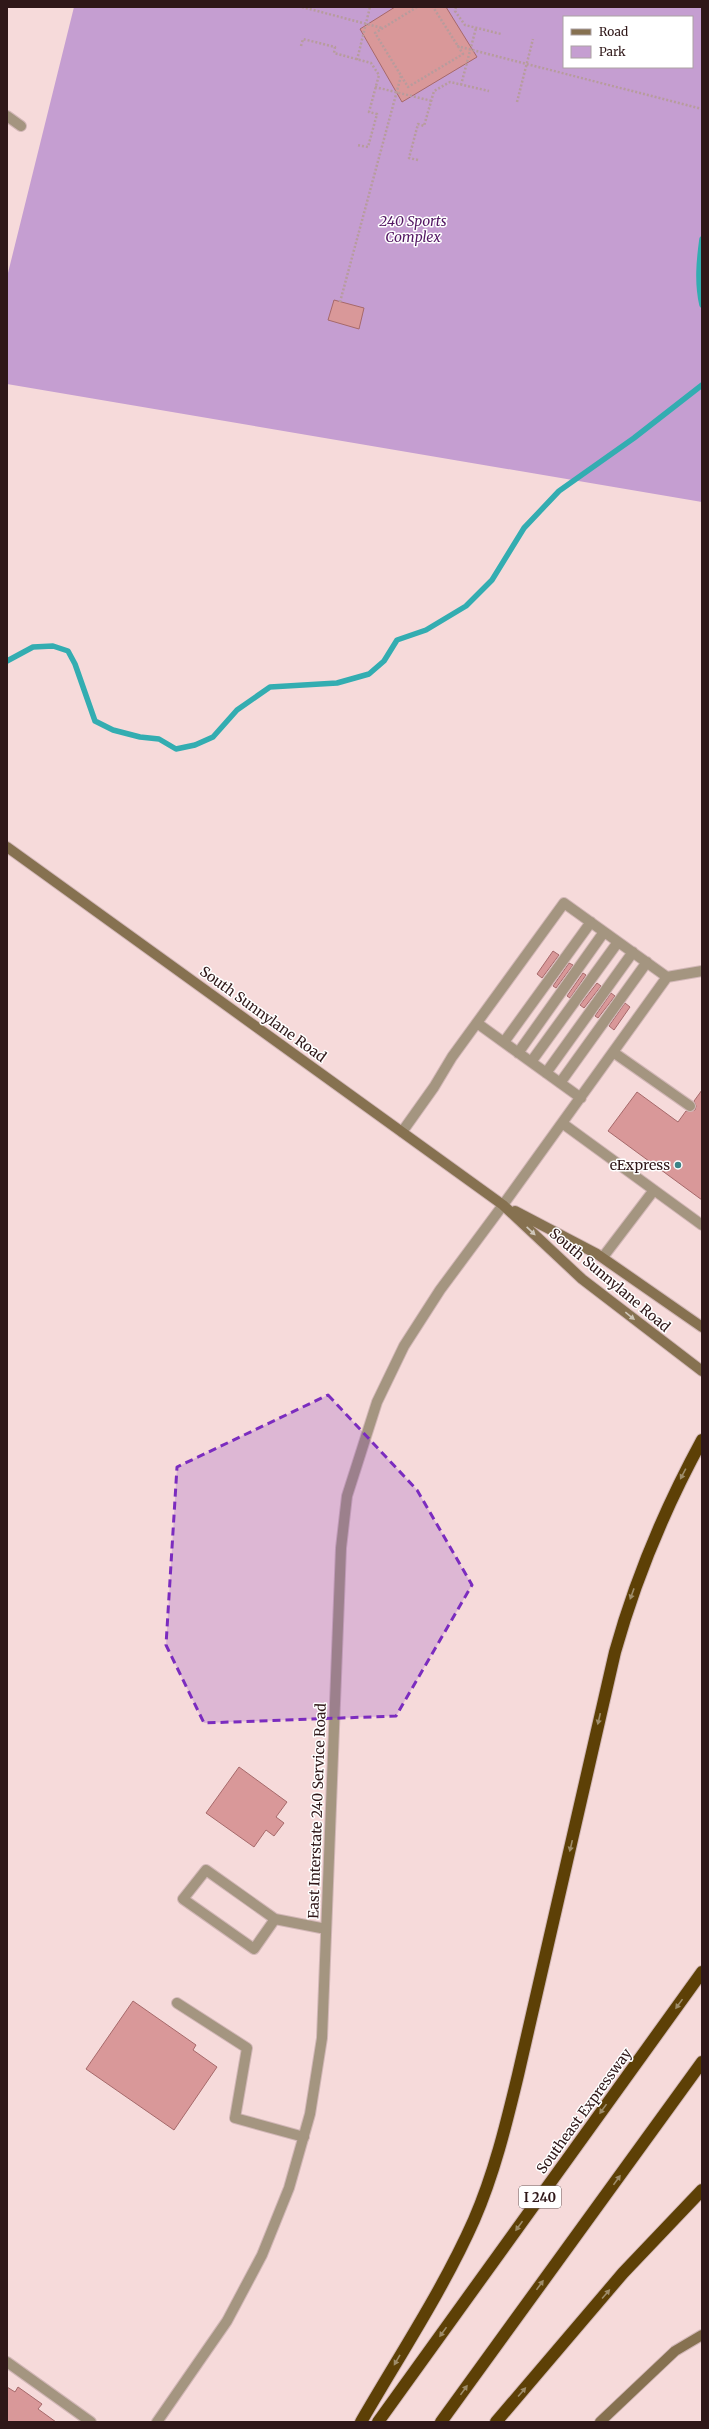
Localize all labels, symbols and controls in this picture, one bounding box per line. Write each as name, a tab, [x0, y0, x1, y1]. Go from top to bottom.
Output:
legend	[563, 16, 693, 68]
text: Road	[599, 24, 628, 39]
text: Park	[599, 44, 626, 59]
park label: 240 Sports Complex	[378, 212, 447, 246]
street label: South Sunnylane Road	[196, 962, 330, 1066]
place label: eExpress	[610, 1156, 670, 1174]
marker: eExpress	[673, 1160, 683, 1170]
street label: South Sunnylane Road	[546, 1224, 674, 1336]
one-way arrow	[526, 1227, 537, 1236]
one-way arrow	[624, 1312, 635, 1321]
one-way arrow	[680, 1468, 687, 1480]
one-way arrow	[629, 1588, 635, 1600]
street label: East Interstate 240 Service Road	[304, 1702, 330, 1919]
one-way arrow	[596, 1713, 602, 1725]
one-way arrow	[567, 1840, 573, 1852]
one-way arrow	[675, 1999, 683, 2009]
street label: Southeast Expressway	[532, 2044, 636, 2177]
one-way arrow	[599, 2104, 607, 2115]
one-way arrow	[613, 2175, 621, 2185]
road number: I 240	[519, 2186, 561, 2208]
one-way arrow	[515, 2221, 523, 2232]
one-way arrow	[536, 2280, 544, 2290]
one-way arrow	[601, 2289, 610, 2298]
one-way arrow	[439, 2326, 447, 2337]
one-way arrow	[394, 2354, 401, 2366]
one-way arrow	[460, 2385, 468, 2396]
one-way arrow	[517, 2387, 526, 2398]

